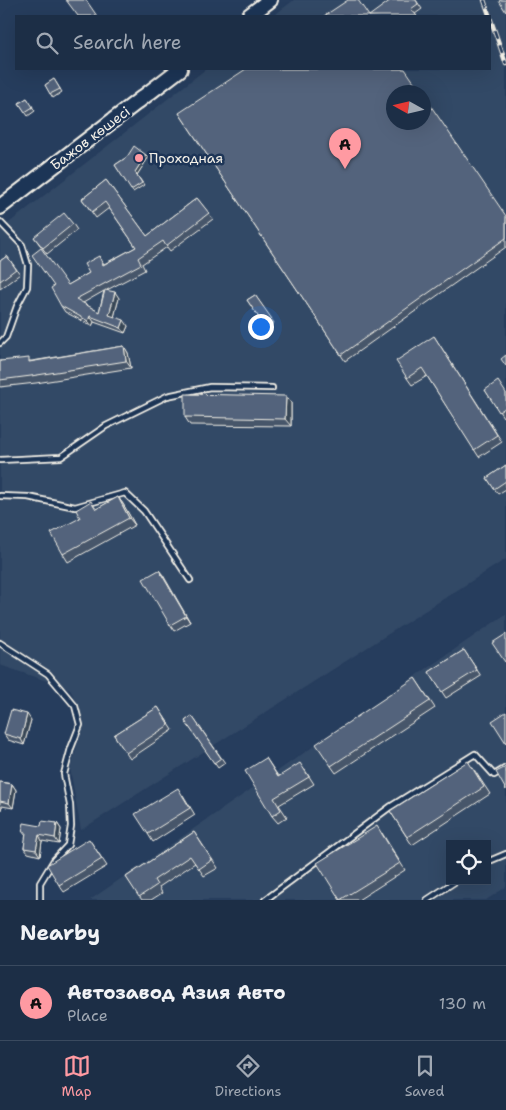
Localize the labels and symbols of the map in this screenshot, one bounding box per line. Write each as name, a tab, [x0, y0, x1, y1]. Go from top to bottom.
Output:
north arrow	[386, 85, 431, 130]
street label: Бажов көшесі	[46, 102, 134, 174]
pin: A	[329, 128, 361, 169]
place label: Проходная	[149, 149, 223, 167]
marker: Проходная	[133, 152, 145, 164]
your location	[248, 314, 274, 340]

